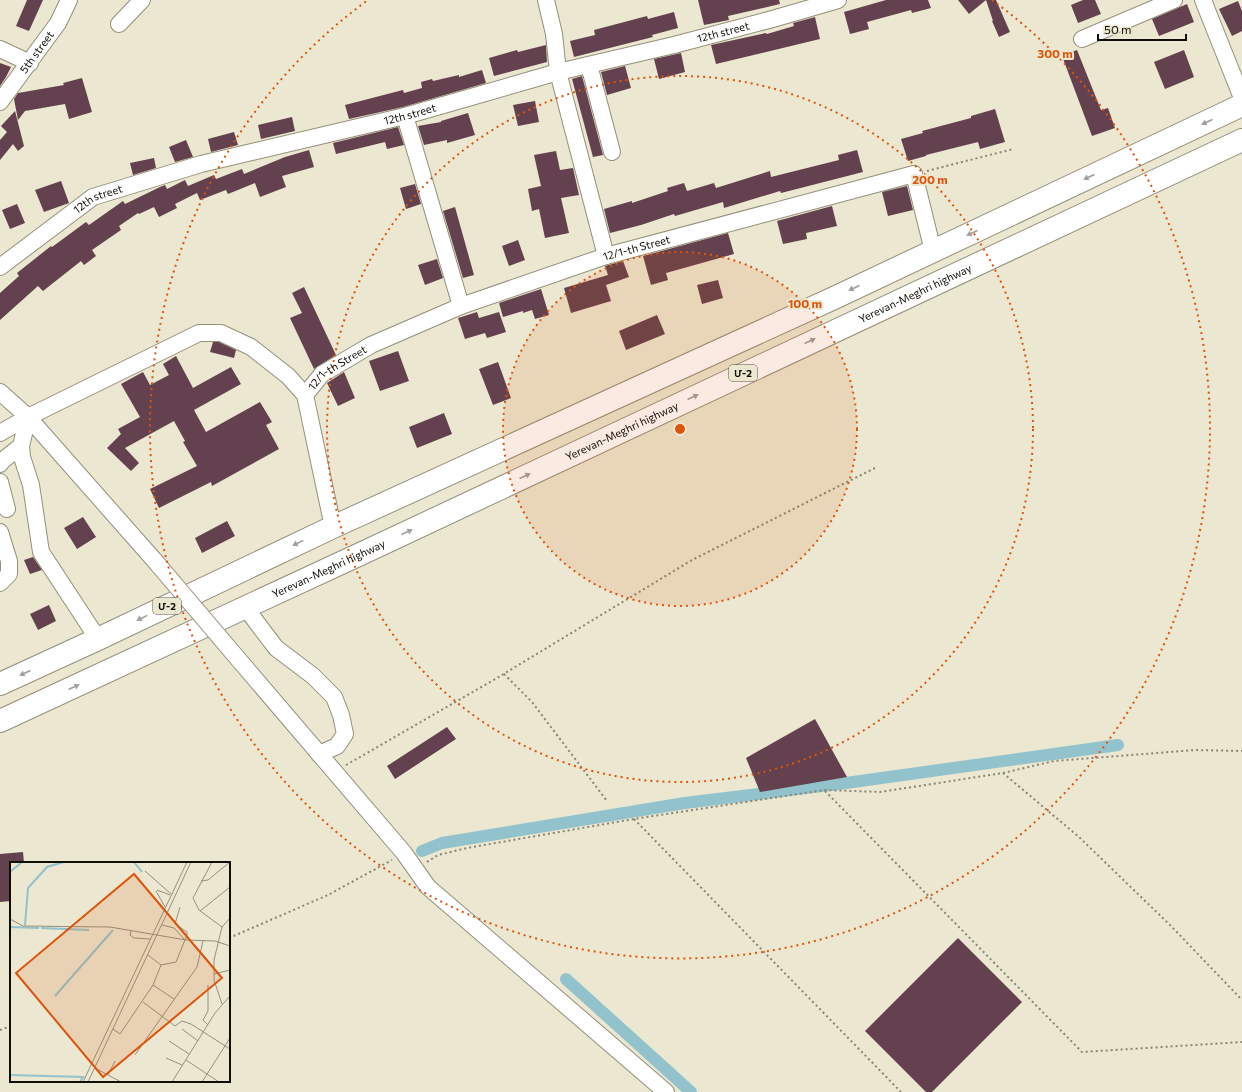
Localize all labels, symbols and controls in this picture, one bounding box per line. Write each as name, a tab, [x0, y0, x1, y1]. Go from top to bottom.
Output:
scale bar	[1098, 16, 1186, 42]
street label: 12th street	[695, 18, 751, 45]
text: 50 m	[1104, 22, 1132, 36]
street label: 5th street	[17, 28, 56, 75]
text: 300 m	[1037, 46, 1073, 60]
street label: 12th street	[382, 100, 438, 127]
one-way arrow	[1200, 119, 1212, 125]
text: 200 m	[912, 172, 948, 186]
one-way arrow	[1084, 174, 1095, 180]
street label: 12th street	[70, 181, 124, 216]
one-way arrow	[966, 230, 977, 236]
street label: 12/1-th Street	[601, 232, 672, 263]
street label: Yerevan-Meghri highway	[856, 261, 974, 325]
one-way arrow	[848, 285, 860, 291]
text: 100 m	[788, 296, 822, 310]
one-way arrow	[805, 338, 816, 344]
street label: 12/1-th Street	[305, 342, 369, 392]
road number: Մ-2	[729, 365, 757, 381]
one-way arrow	[687, 394, 698, 400]
street label: Yerevan-Meghri highway	[563, 399, 680, 463]
centre of rings	[673, 422, 687, 436]
one-way arrow	[519, 473, 530, 479]
one-way arrow	[401, 529, 413, 535]
street label: Yerevan-Meghri highway	[270, 536, 387, 600]
one-way arrow	[292, 540, 303, 546]
road number: Մ-2	[153, 598, 181, 614]
one-way arrow	[137, 615, 148, 621]
one-way arrow	[19, 670, 30, 676]
one-way arrow	[68, 684, 79, 690]
inset map	[10, 862, 230, 1082]

